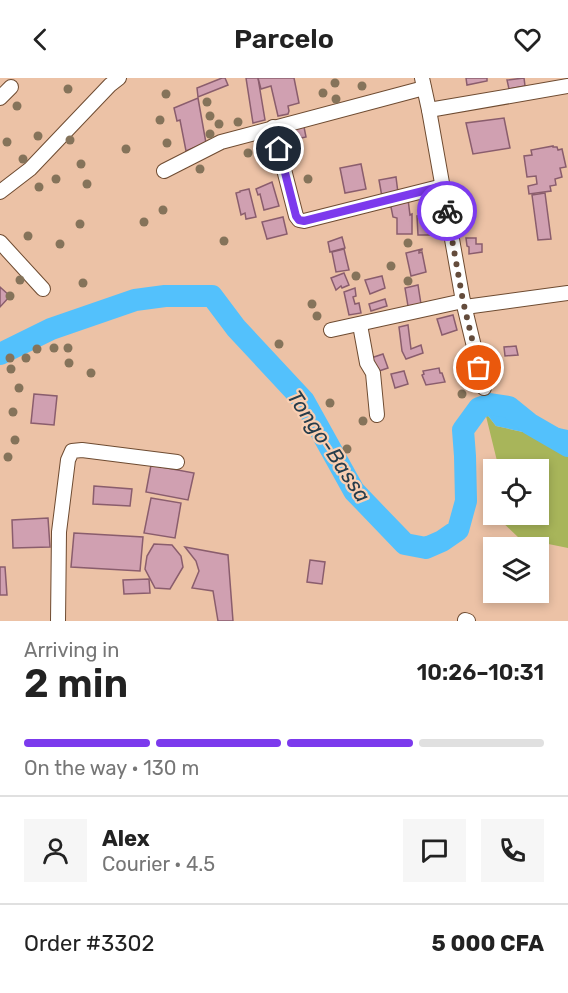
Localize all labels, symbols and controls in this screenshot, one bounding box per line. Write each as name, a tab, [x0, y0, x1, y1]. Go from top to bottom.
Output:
icon: back	[24, 23, 57, 56]
text: Parcelo	[234, 23, 334, 55]
icon: heart	[511, 23, 544, 56]
pin	[253, 123, 304, 174]
icon: home	[262, 132, 295, 165]
courier	[417, 181, 477, 241]
icon: bike	[431, 195, 464, 228]
pin	[453, 342, 504, 393]
icon: bag	[462, 351, 495, 384]
water label: Tongo-Bassa	[282, 385, 376, 507]
map controls	[483, 459, 549, 603]
button: locate	[483, 459, 549, 525]
button: layers	[483, 537, 549, 603]
text: Arriving in	[24, 638, 119, 662]
text: 10:26–10:31	[417, 659, 544, 686]
text: 2 min	[24, 661, 128, 707]
text: On the way · 130 m	[24, 756, 199, 780]
button: person	[24, 819, 87, 882]
button: chat	[403, 819, 466, 882]
button: phone	[481, 819, 544, 882]
text: Alex	[102, 825, 150, 852]
text: Courier · 4.5	[102, 852, 215, 876]
text: Order #3302	[24, 930, 154, 957]
text: 5 000 CFA	[432, 930, 544, 957]

